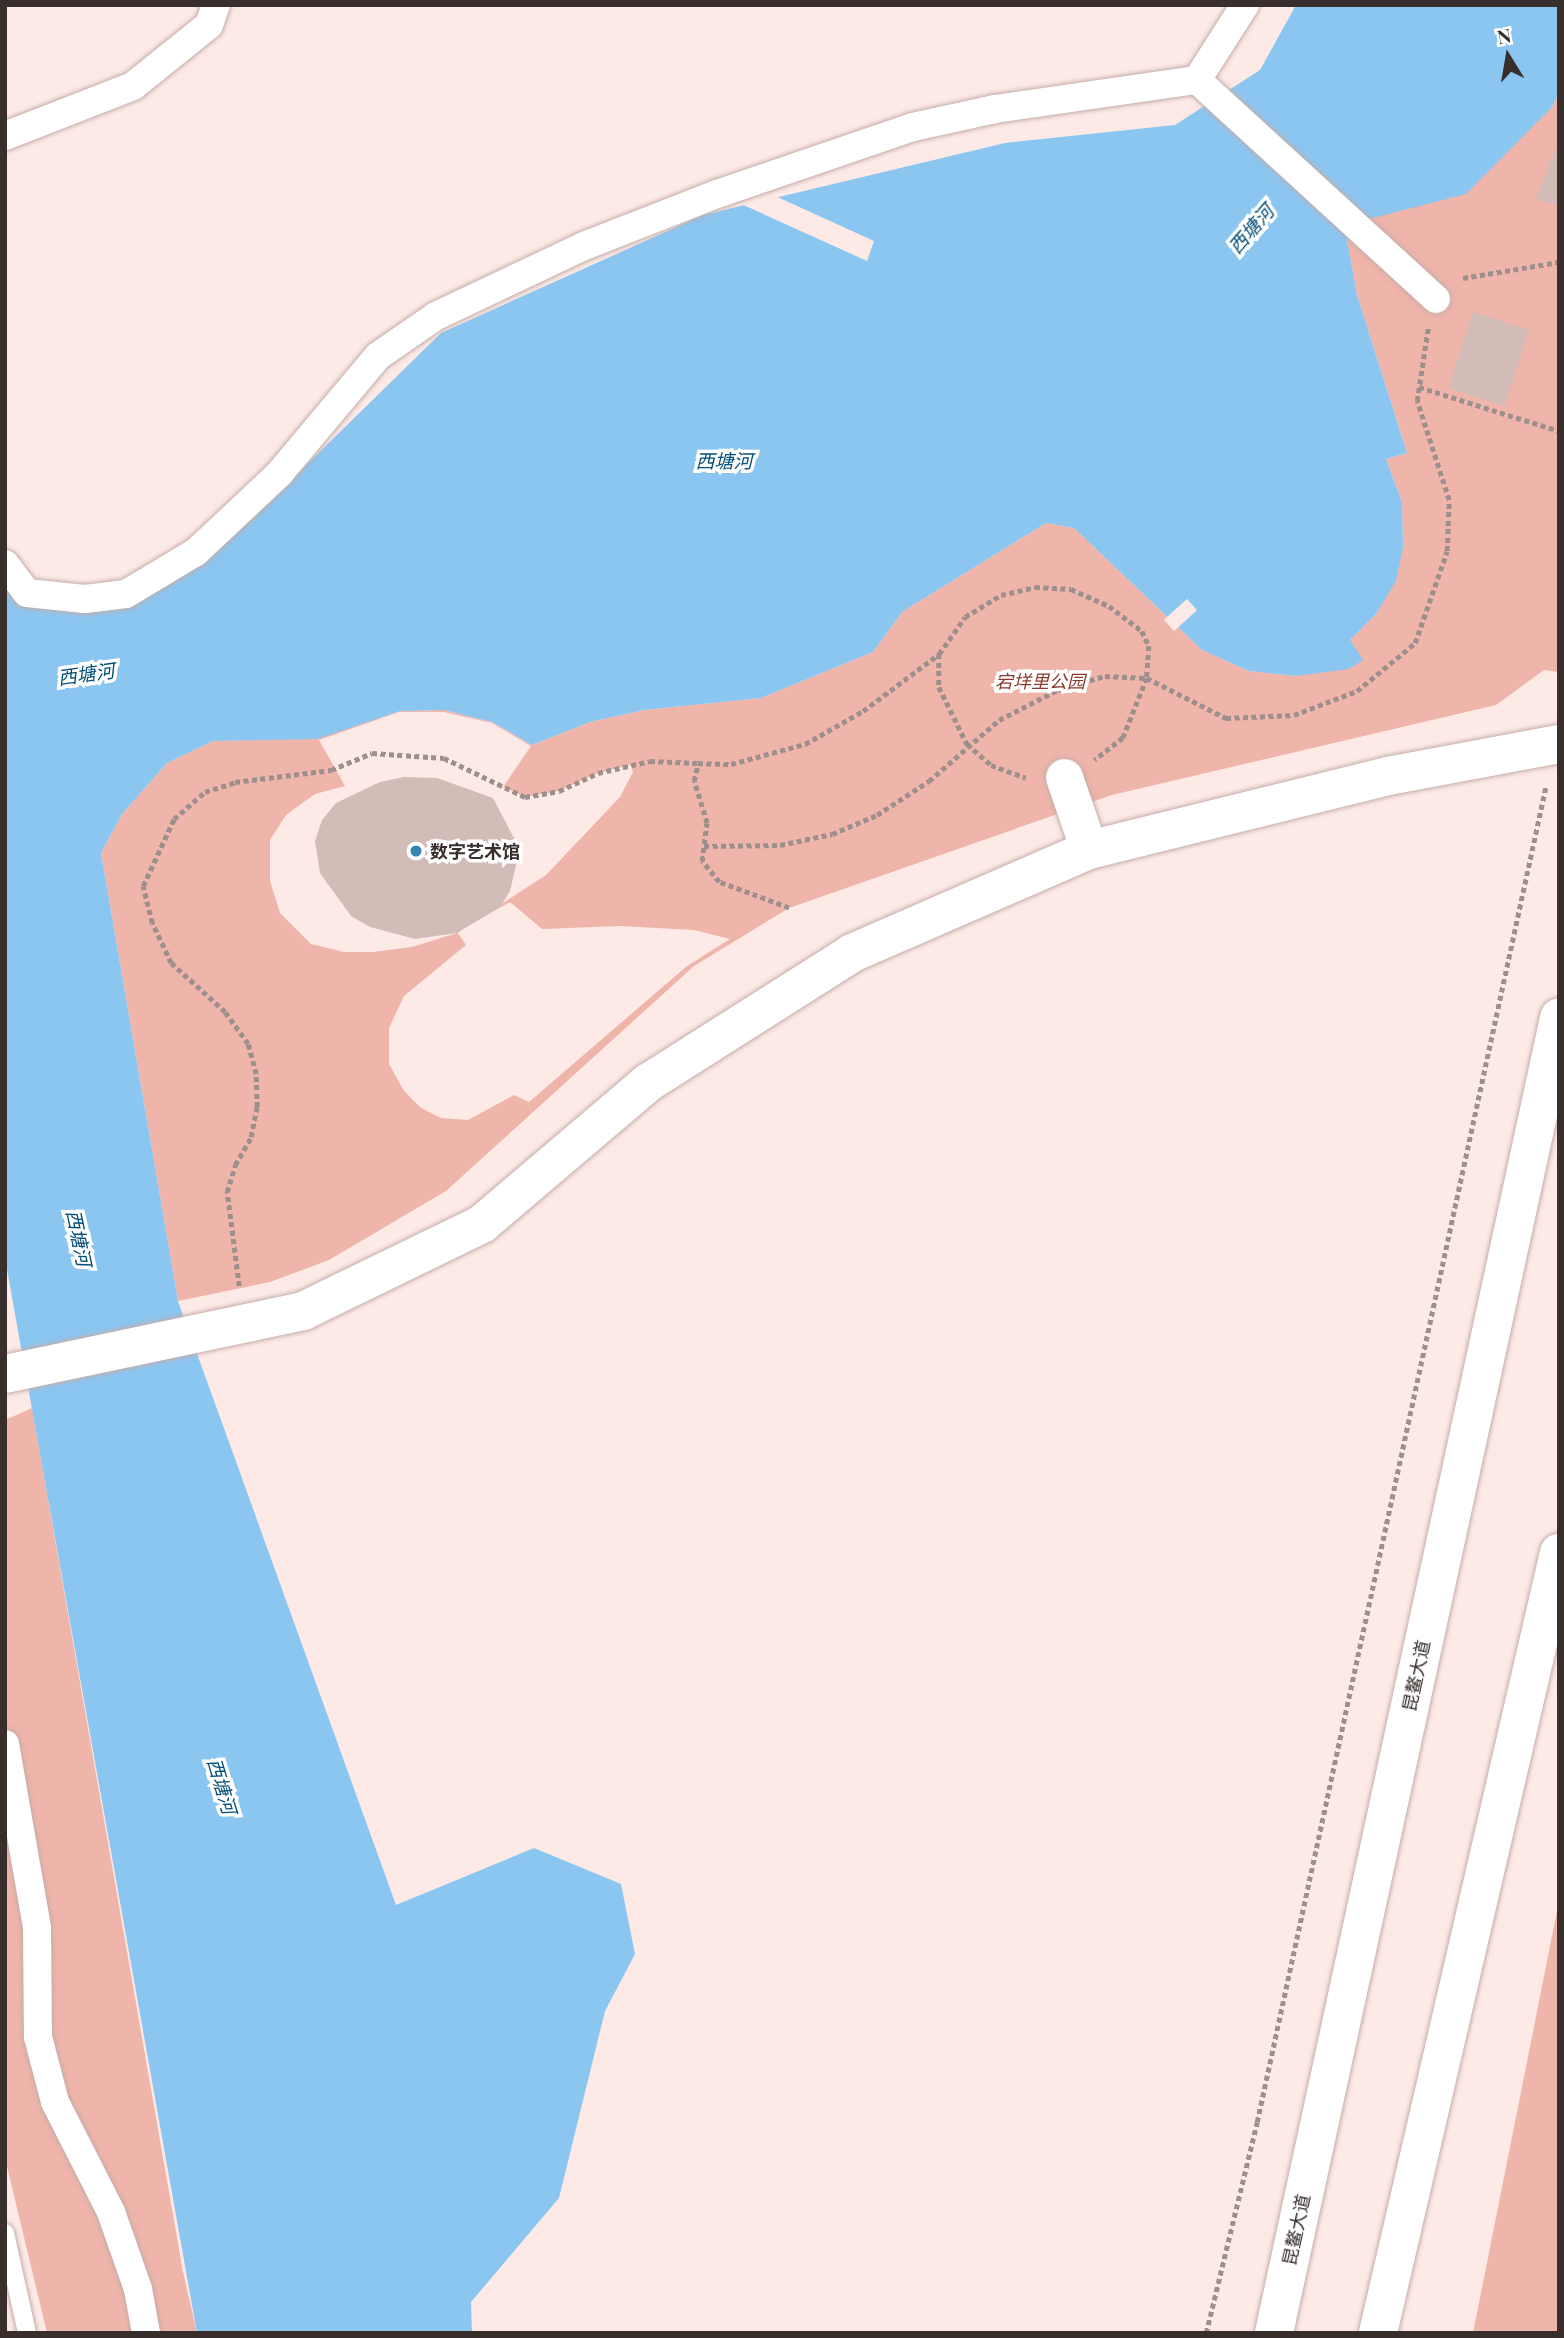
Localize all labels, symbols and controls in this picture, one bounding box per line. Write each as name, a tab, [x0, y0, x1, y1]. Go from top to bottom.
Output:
north arrow	[1473, 21, 1543, 91]
text: N	[1495, 21, 1513, 49]
water label: 西塘河	[1224, 200, 1278, 258]
water label: 西塘河	[696, 450, 752, 472]
water label: 西塘河	[56, 659, 116, 689]
park label: 宕垟里公园	[995, 670, 1085, 692]
place label: 数字艺术馆	[430, 840, 520, 862]
marker: 数字艺术馆	[408, 843, 424, 859]
water label: 西塘河	[62, 1208, 96, 1268]
street label: 昆鳌大道	[1398, 1639, 1434, 1713]
water label: 西塘河	[203, 1755, 241, 1817]
street label: 昆鳌大道	[1278, 2193, 1314, 2267]

